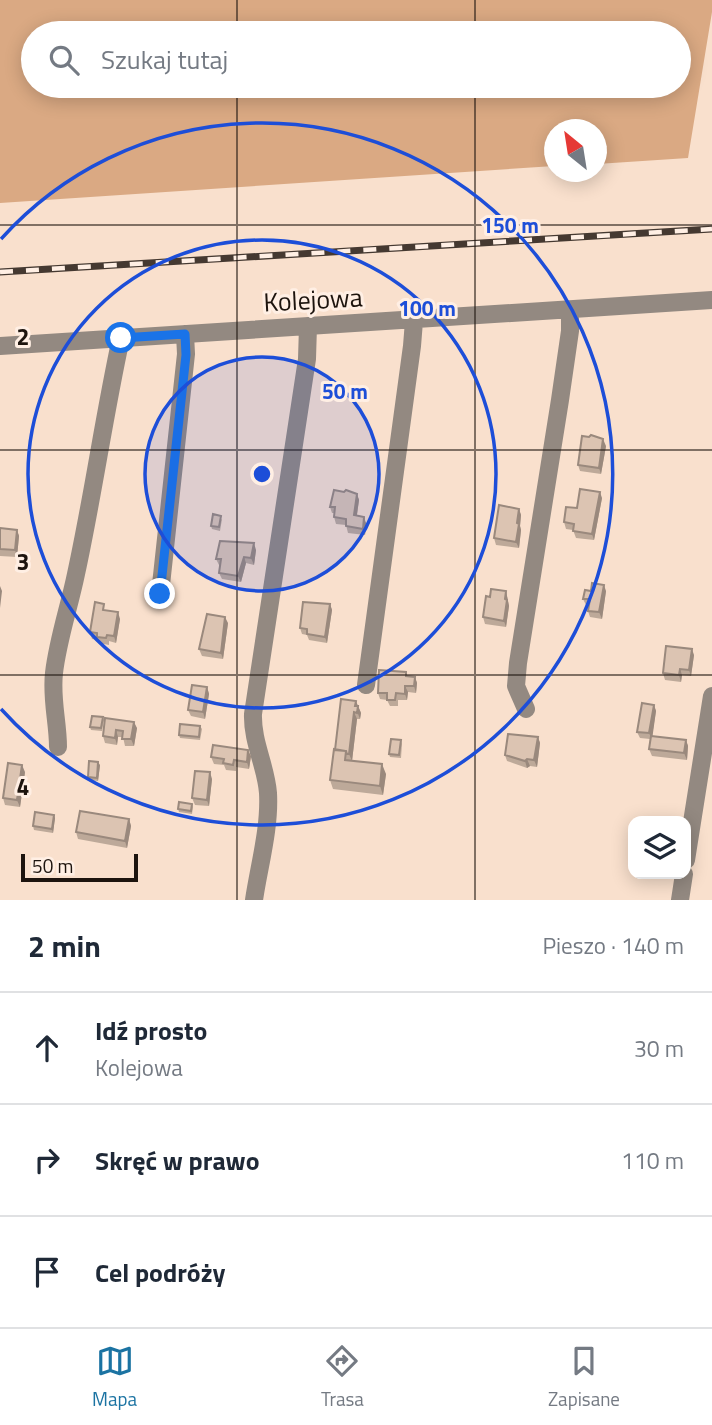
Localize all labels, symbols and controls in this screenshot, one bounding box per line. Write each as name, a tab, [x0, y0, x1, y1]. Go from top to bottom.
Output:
search box	[21, 21, 691, 98]
text: Szukaj tutaj	[101, 40, 228, 79]
icon: search	[45, 41, 83, 79]
north arrow	[544, 119, 607, 182]
text: 150 m	[481, 209, 539, 241]
street label: Kolejowa	[262, 277, 364, 322]
text: 100 m	[398, 292, 456, 324]
text: 2	[17, 319, 29, 354]
route start	[105, 322, 136, 353]
text: 50 m	[322, 375, 368, 407]
centre of rings	[250, 462, 274, 486]
text: 3	[17, 544, 29, 579]
route end	[144, 578, 175, 609]
text: 4	[17, 769, 29, 804]
map controls	[628, 816, 691, 879]
button: layers	[628, 816, 691, 879]
scale bar	[21, 851, 138, 883]
text: 50 m	[32, 851, 73, 880]
text: 2 min	[28, 923, 101, 969]
text: Pieszo · 140 m	[542, 928, 684, 963]
text: Idź prosto	[95, 1011, 207, 1050]
icon: ahead	[28, 1029, 66, 1067]
text: 30 m	[634, 1031, 684, 1066]
text: Kolejowa	[95, 1050, 183, 1085]
icon: right	[28, 1141, 66, 1179]
text: Skręć w prawo	[95, 1141, 260, 1180]
text: 110 m	[621, 1143, 684, 1178]
icon: arrive	[28, 1253, 66, 1291]
text: Cel podróży	[95, 1253, 225, 1292]
tab: Mapa	[92, 1342, 137, 1413]
tab: Trasa	[321, 1342, 364, 1413]
tab: Zapisane	[548, 1342, 620, 1413]

